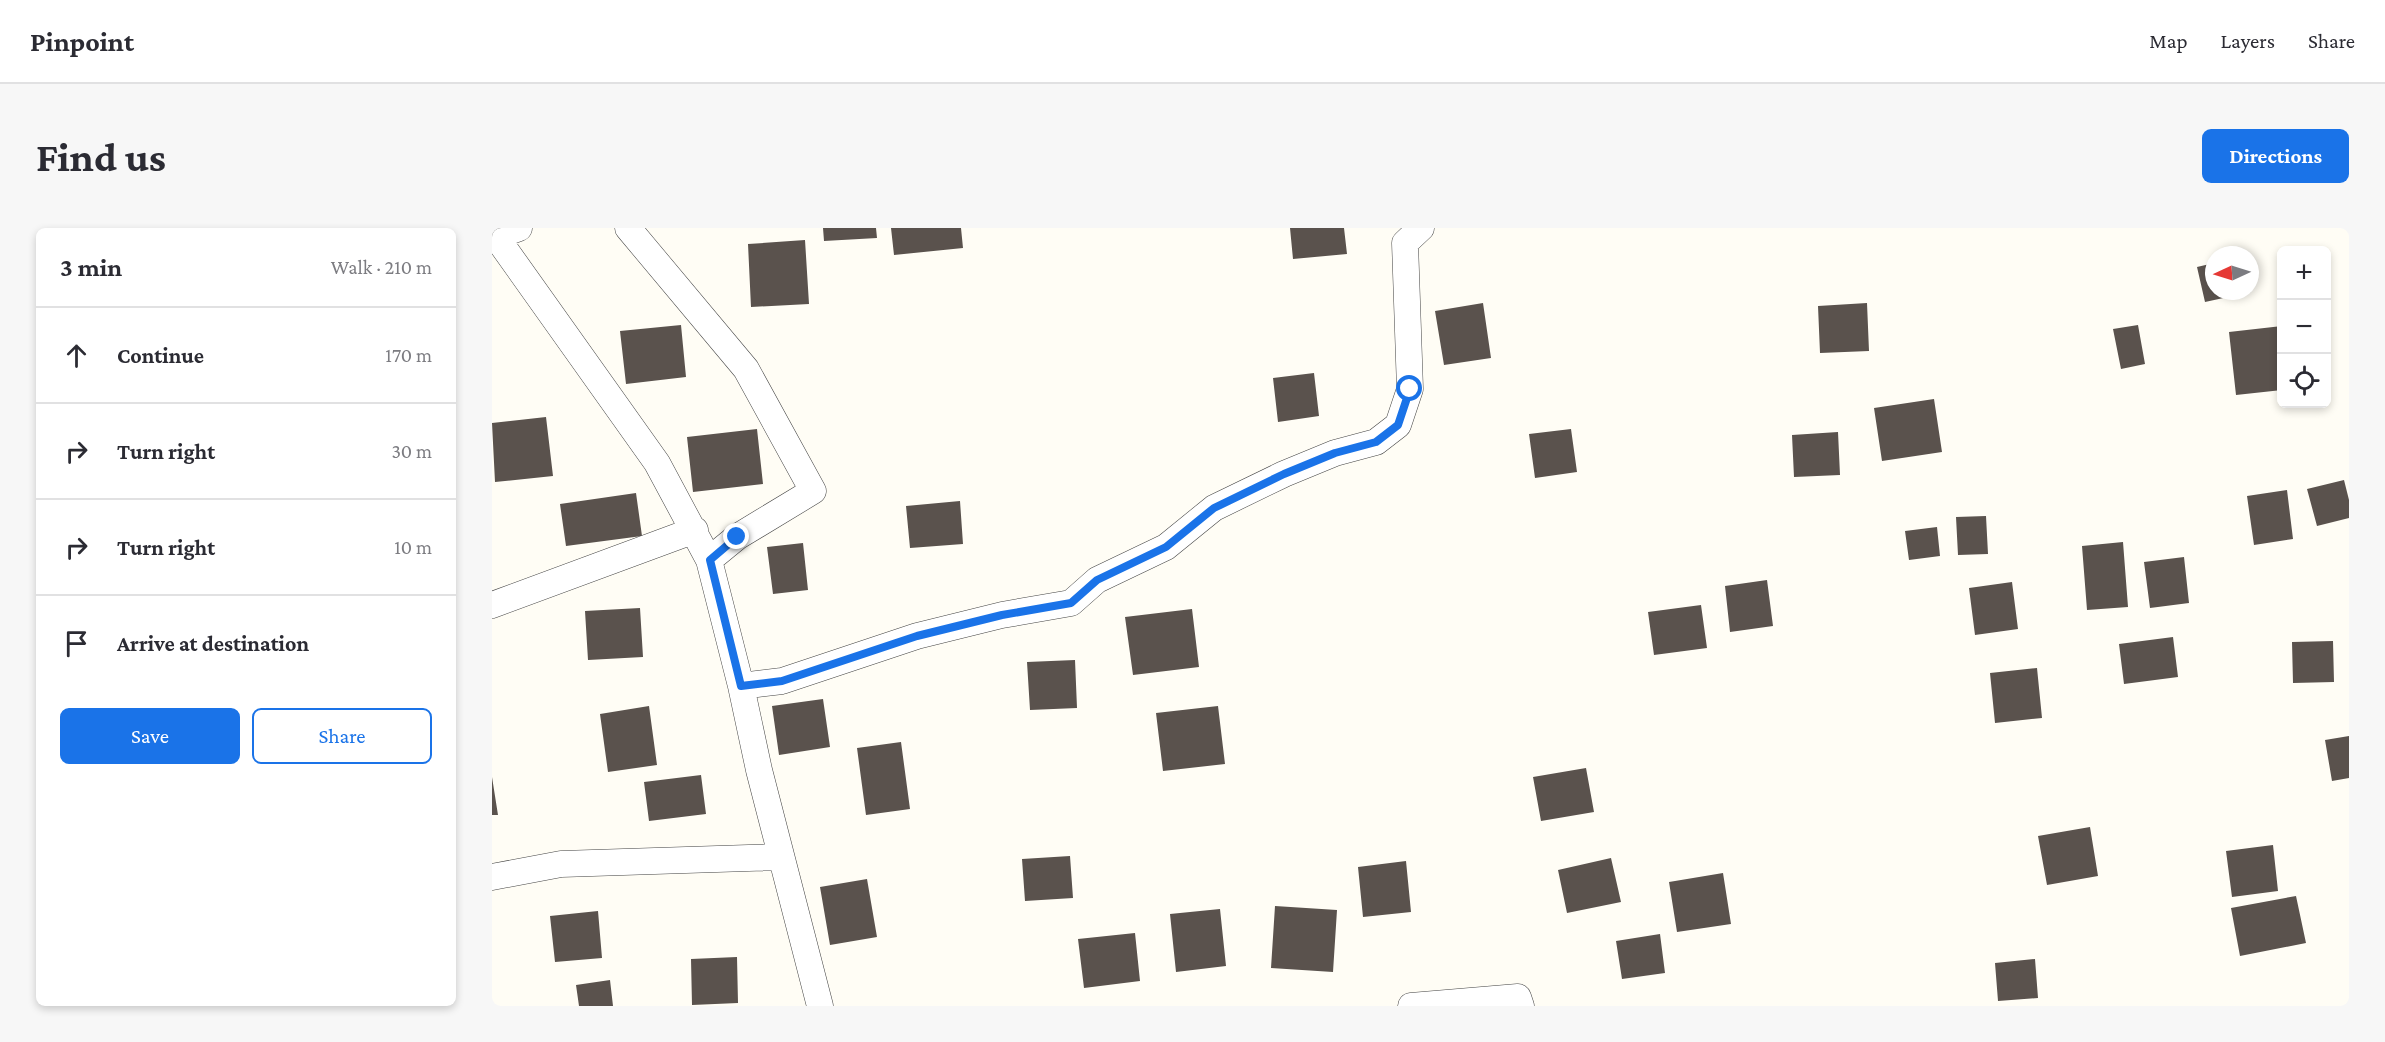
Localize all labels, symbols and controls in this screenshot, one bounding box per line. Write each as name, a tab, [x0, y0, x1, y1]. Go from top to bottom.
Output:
text: Pinpoint	[30, 26, 134, 57]
text: Map	[2149, 29, 2188, 53]
text: Layers	[2221, 29, 2275, 53]
text: Share	[2308, 29, 2355, 53]
button: Directions	[2202, 129, 2349, 183]
text: Find us	[36, 133, 166, 180]
north arrow	[2205, 246, 2259, 300]
map controls	[2277, 246, 2331, 408]
button: +	[2277, 246, 2331, 300]
text: 3 min	[60, 253, 122, 282]
text: Walk · 210 m	[331, 256, 432, 278]
button: −	[2277, 300, 2331, 354]
icon: ahead	[60, 339, 93, 372]
text: Continue	[117, 343, 204, 368]
text: 170 m	[385, 344, 432, 366]
button: locate	[2277, 354, 2331, 408]
route start	[1396, 375, 1422, 401]
icon: right	[60, 435, 93, 468]
text: Turn right	[117, 439, 215, 464]
text: 30 m	[391, 440, 432, 462]
route end	[723, 523, 749, 549]
icon: right	[60, 531, 93, 564]
text: Turn right	[117, 535, 215, 560]
text: 10 m	[394, 536, 432, 558]
icon: arrive	[60, 627, 93, 660]
text: Arrive at destination	[117, 631, 309, 656]
button: Save	[60, 708, 240, 764]
button: Share	[252, 708, 432, 764]

